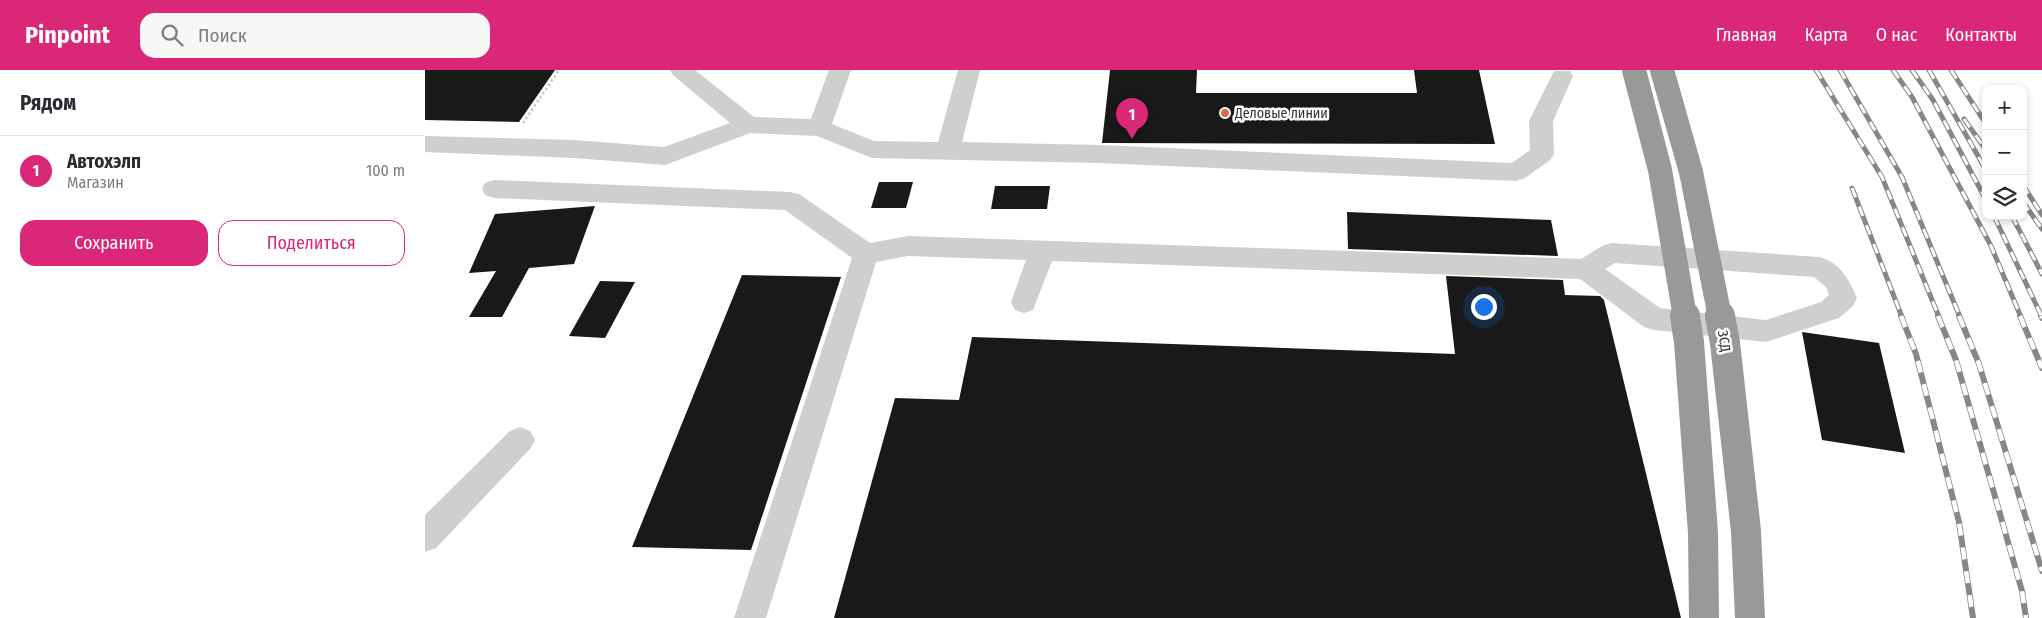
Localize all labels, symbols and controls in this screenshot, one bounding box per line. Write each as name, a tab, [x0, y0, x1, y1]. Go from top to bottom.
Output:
search box	[140, 13, 490, 58]
text: Pinpoint	[25, 21, 110, 49]
icon: search	[158, 21, 186, 49]
text: Поиск	[198, 24, 247, 47]
text: Главная	[1716, 24, 1777, 46]
text: Карта	[1805, 24, 1848, 46]
text: О нас	[1876, 24, 1917, 46]
text: Контакты	[1945, 24, 2017, 46]
map controls	[1982, 85, 2027, 220]
button: +	[1982, 85, 2027, 130]
text: Рядом	[20, 90, 76, 116]
pin: 1	[1116, 98, 1148, 139]
place label: Деловые линии	[1234, 105, 1328, 122]
marker: Деловые линии	[1219, 107, 1231, 119]
button: −	[1982, 130, 2027, 175]
text: Автохэлп	[67, 150, 141, 173]
text: 1	[33, 161, 39, 180]
text: 100 m	[366, 161, 405, 180]
text: Магазин	[67, 173, 124, 192]
button: layers	[1982, 175, 2027, 220]
button: Сохранить	[20, 220, 208, 266]
button: Поделиться	[218, 220, 405, 266]
your location	[1471, 294, 1497, 320]
street label: ЗСД	[1714, 329, 1734, 353]

